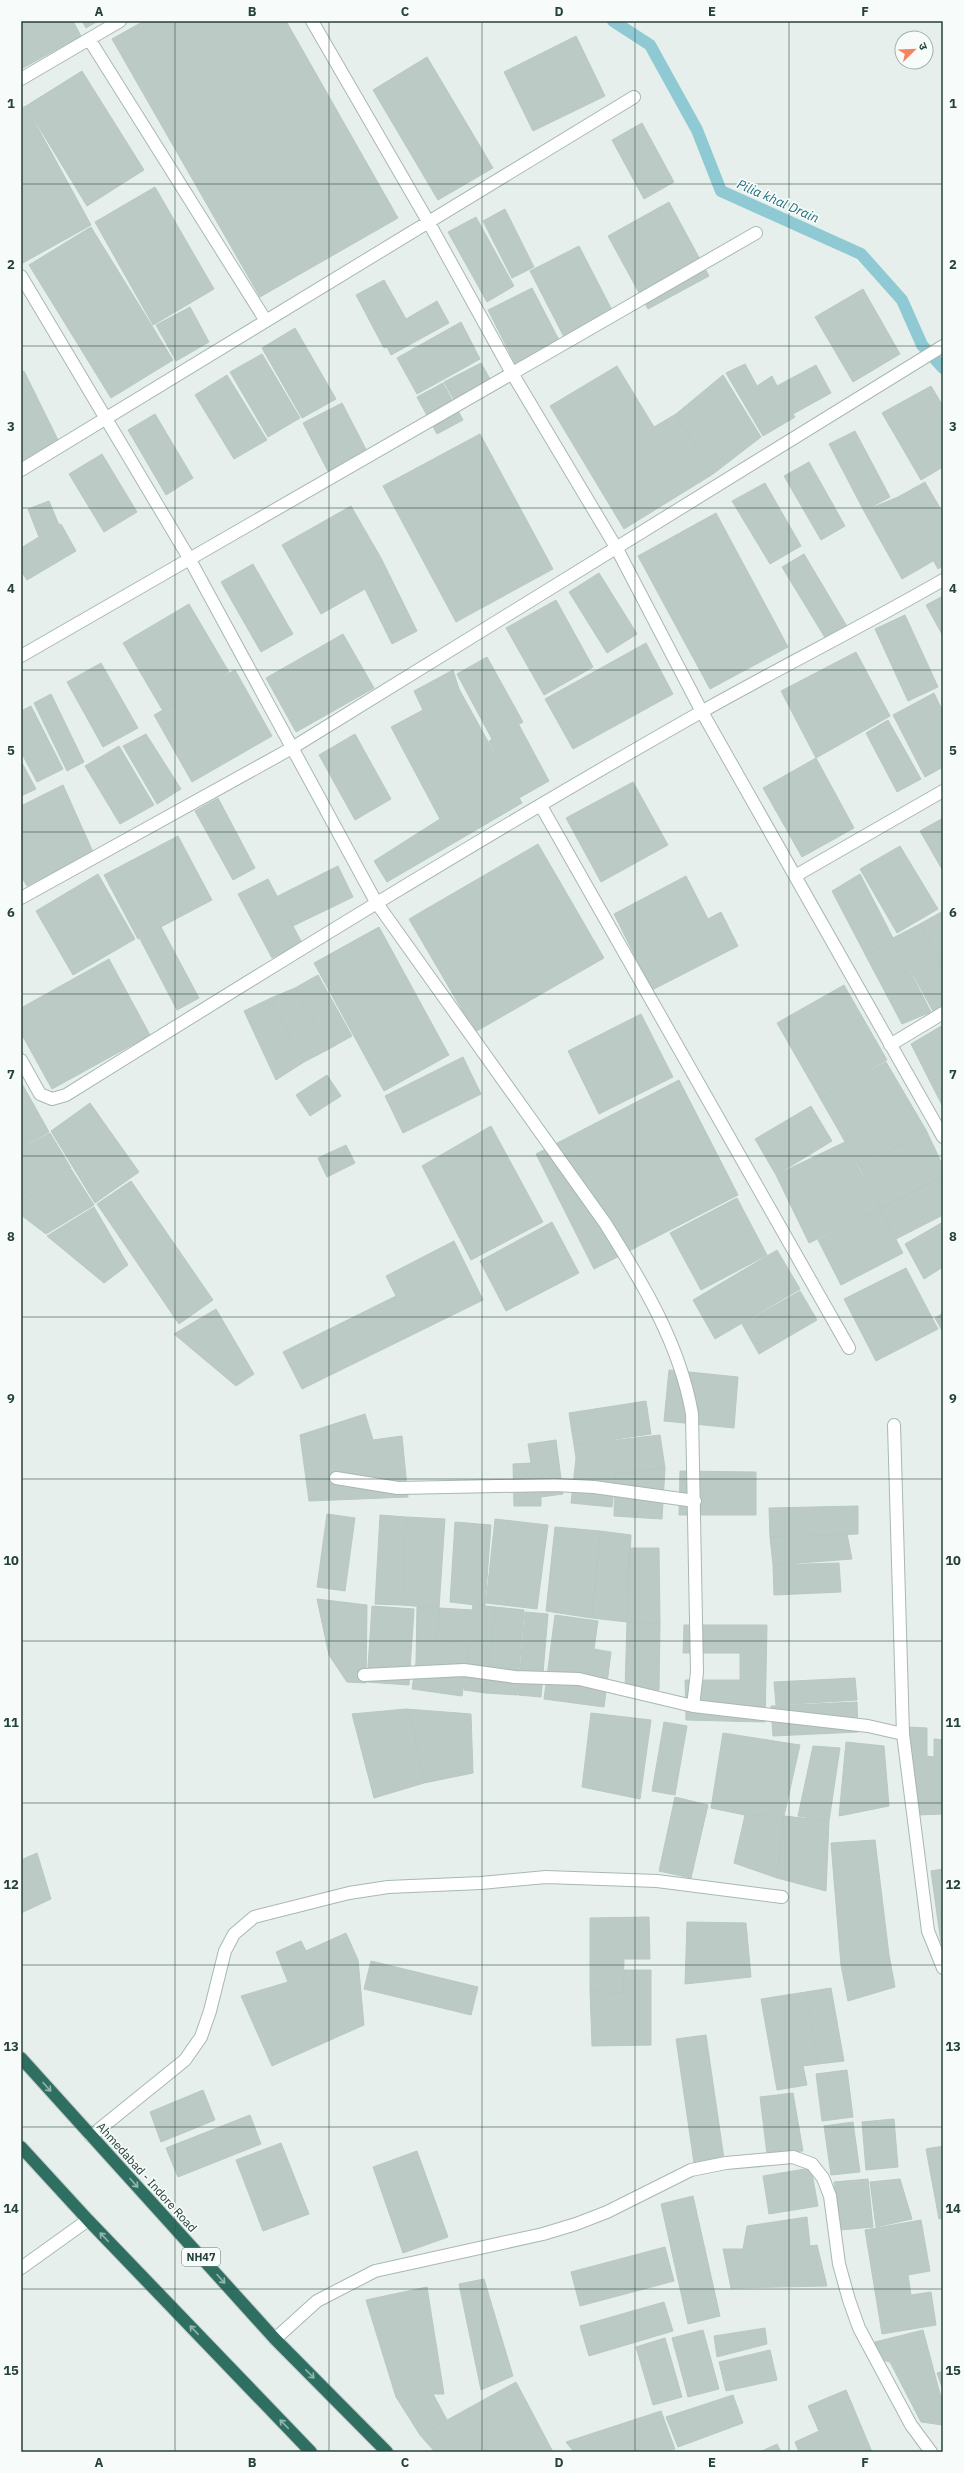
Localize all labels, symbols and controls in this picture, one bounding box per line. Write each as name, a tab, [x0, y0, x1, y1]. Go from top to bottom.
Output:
text: A	[95, 3, 104, 20]
text: B	[248, 3, 257, 20]
text: C	[401, 3, 410, 20]
text: D	[554, 3, 564, 20]
text: E	[708, 3, 716, 20]
text: F	[861, 3, 869, 20]
north arrow	[894, 30, 934, 70]
text: उ	[916, 40, 931, 52]
text: 1	[7, 95, 15, 112]
text: 1	[949, 95, 957, 112]
water label: Pilia khal Drain	[734, 175, 822, 227]
text: 2	[7, 256, 15, 273]
text: 2	[949, 256, 957, 273]
text: 3	[7, 418, 15, 435]
text: 3	[949, 418, 957, 435]
text: 4	[7, 580, 15, 597]
text: 4	[949, 580, 957, 597]
text: 5	[7, 742, 15, 759]
text: 5	[949, 742, 957, 759]
text: 6	[7, 904, 15, 921]
text: 6	[949, 904, 957, 921]
text: 7	[7, 1066, 15, 1083]
text: 7	[949, 1066, 957, 1083]
text: 8	[7, 1228, 15, 1245]
text: 8	[949, 1228, 957, 1245]
text: 9	[7, 1390, 15, 1407]
text: 9	[949, 1390, 957, 1407]
text: 10	[3, 1552, 19, 1569]
text: 10	[945, 1552, 961, 1569]
text: 11	[3, 1714, 19, 1731]
text: 11	[945, 1714, 961, 1731]
text: 12	[3, 1876, 19, 1893]
text: 12	[945, 1876, 961, 1893]
text: 13	[3, 2038, 19, 2055]
text: 13	[945, 2038, 961, 2055]
one-way arrow	[42, 2081, 51, 2091]
street label: Ahmedabad - Indore Road	[94, 2119, 200, 2235]
one-way arrow	[130, 2178, 139, 2188]
text: 14	[3, 2200, 19, 2217]
text: 14	[945, 2200, 961, 2217]
one-way arrow	[100, 2232, 109, 2242]
road number: NH47	[182, 2248, 220, 2266]
one-way arrow	[217, 2274, 226, 2285]
one-way arrow	[189, 2325, 199, 2335]
text: 15	[3, 2362, 19, 2379]
text: 15	[945, 2362, 961, 2379]
one-way arrow	[305, 2369, 315, 2379]
one-way arrow	[279, 2419, 289, 2429]
text: A	[95, 2454, 104, 2471]
text: B	[248, 2454, 257, 2471]
text: C	[401, 2454, 410, 2471]
text: D	[554, 2454, 564, 2471]
text: E	[708, 2454, 716, 2471]
text: F	[861, 2454, 869, 2471]

